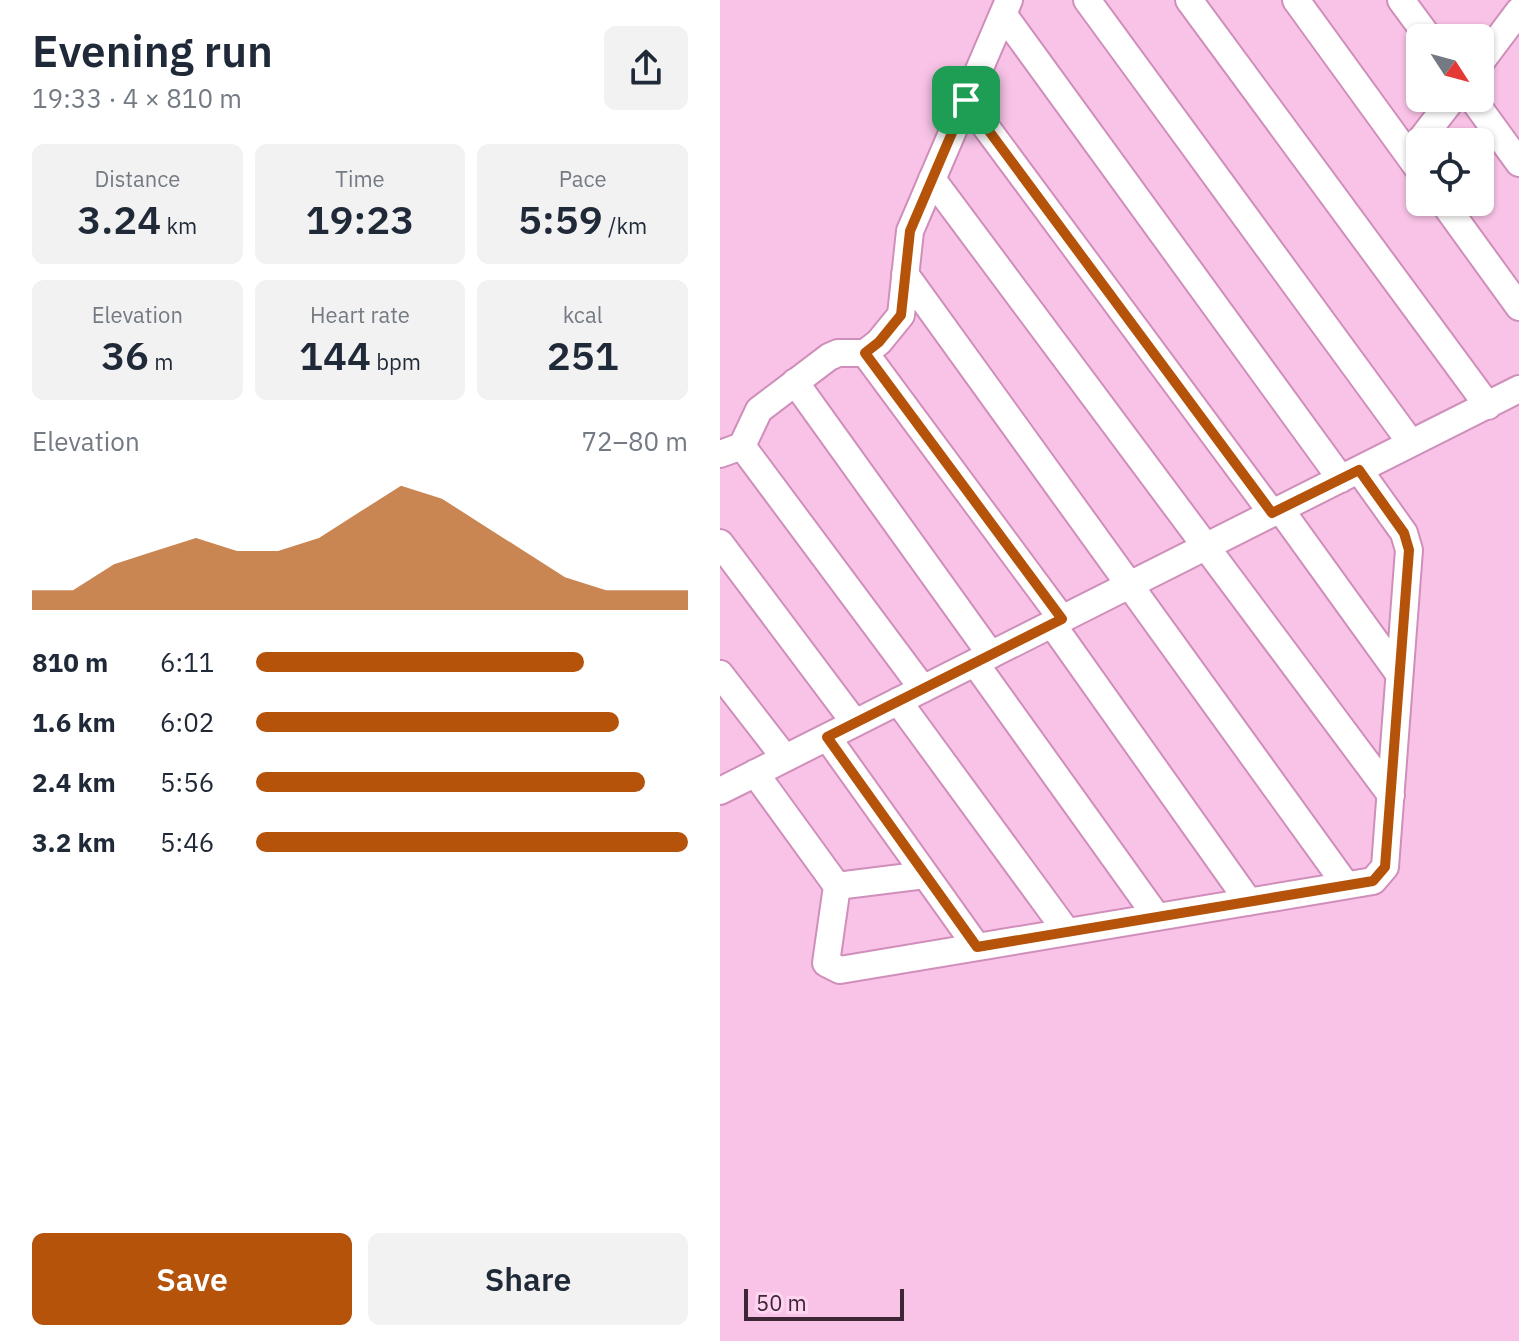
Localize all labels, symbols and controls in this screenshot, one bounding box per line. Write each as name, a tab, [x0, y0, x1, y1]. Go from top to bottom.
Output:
text: Evening run	[32, 22, 273, 79]
north arrow	[1406, 24, 1494, 112]
map controls	[1406, 24, 1494, 216]
button: share	[604, 26, 688, 110]
pin	[932, 66, 1000, 134]
icon: arrive	[944, 78, 988, 122]
text: 19:33 · 4 × 810 m	[32, 81, 242, 115]
button: locate	[1406, 128, 1494, 216]
text: Distance	[94, 164, 180, 193]
text: Time	[335, 164, 385, 193]
text: Pace	[559, 164, 607, 193]
text: 3.24	[77, 193, 161, 245]
text: 19:23	[306, 193, 414, 245]
text: 5:59	[518, 193, 603, 245]
text: km	[161, 211, 197, 240]
text: /km	[603, 211, 647, 240]
text: Elevation	[92, 300, 183, 329]
text: Heart rate	[310, 300, 410, 329]
text: kcal	[563, 300, 603, 329]
text: 36	[101, 329, 149, 381]
text: 144	[299, 329, 371, 381]
text: 251	[547, 329, 619, 381]
text: m	[149, 347, 174, 376]
text: bpm	[371, 347, 421, 376]
text: Elevation	[32, 424, 140, 458]
text: 72–80 m	[581, 424, 688, 458]
text: 810 m	[32, 645, 108, 679]
text: 6:11	[160, 645, 214, 679]
text: 1.6 km	[32, 705, 116, 739]
text: 6:02	[160, 705, 214, 739]
text: 2.4 km	[32, 765, 116, 799]
text: 5:56	[160, 765, 214, 799]
text: 3.2 km	[32, 825, 116, 859]
text: 5:46	[160, 825, 214, 859]
button: Save	[32, 1233, 352, 1325]
button: Share	[368, 1233, 688, 1325]
scale bar	[744, 1285, 904, 1321]
text: 50 m	[756, 1288, 807, 1317]

